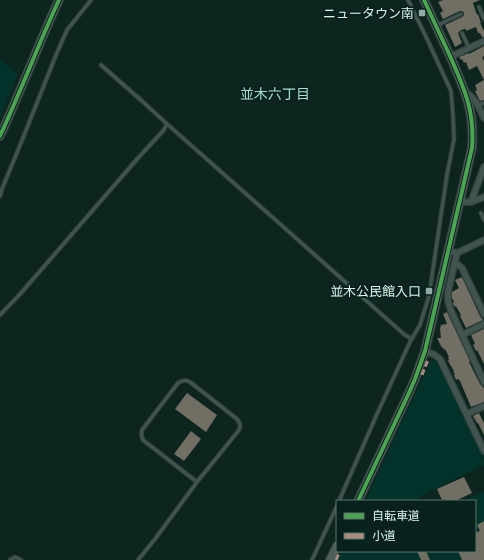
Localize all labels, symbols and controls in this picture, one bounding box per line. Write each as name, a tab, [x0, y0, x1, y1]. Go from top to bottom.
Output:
place label: ニュータウン南	[323, 5, 414, 21]
marker: ニュータウン南	[417, 8, 427, 18]
district label: 並木六丁目	[240, 85, 310, 102]
place label: 並木公民館入口	[330, 283, 421, 299]
marker: 並木公民館入口	[424, 286, 434, 296]
legend	[336, 500, 476, 552]
text: 自転車道	[372, 508, 420, 522]
text: 小道	[372, 528, 396, 542]

